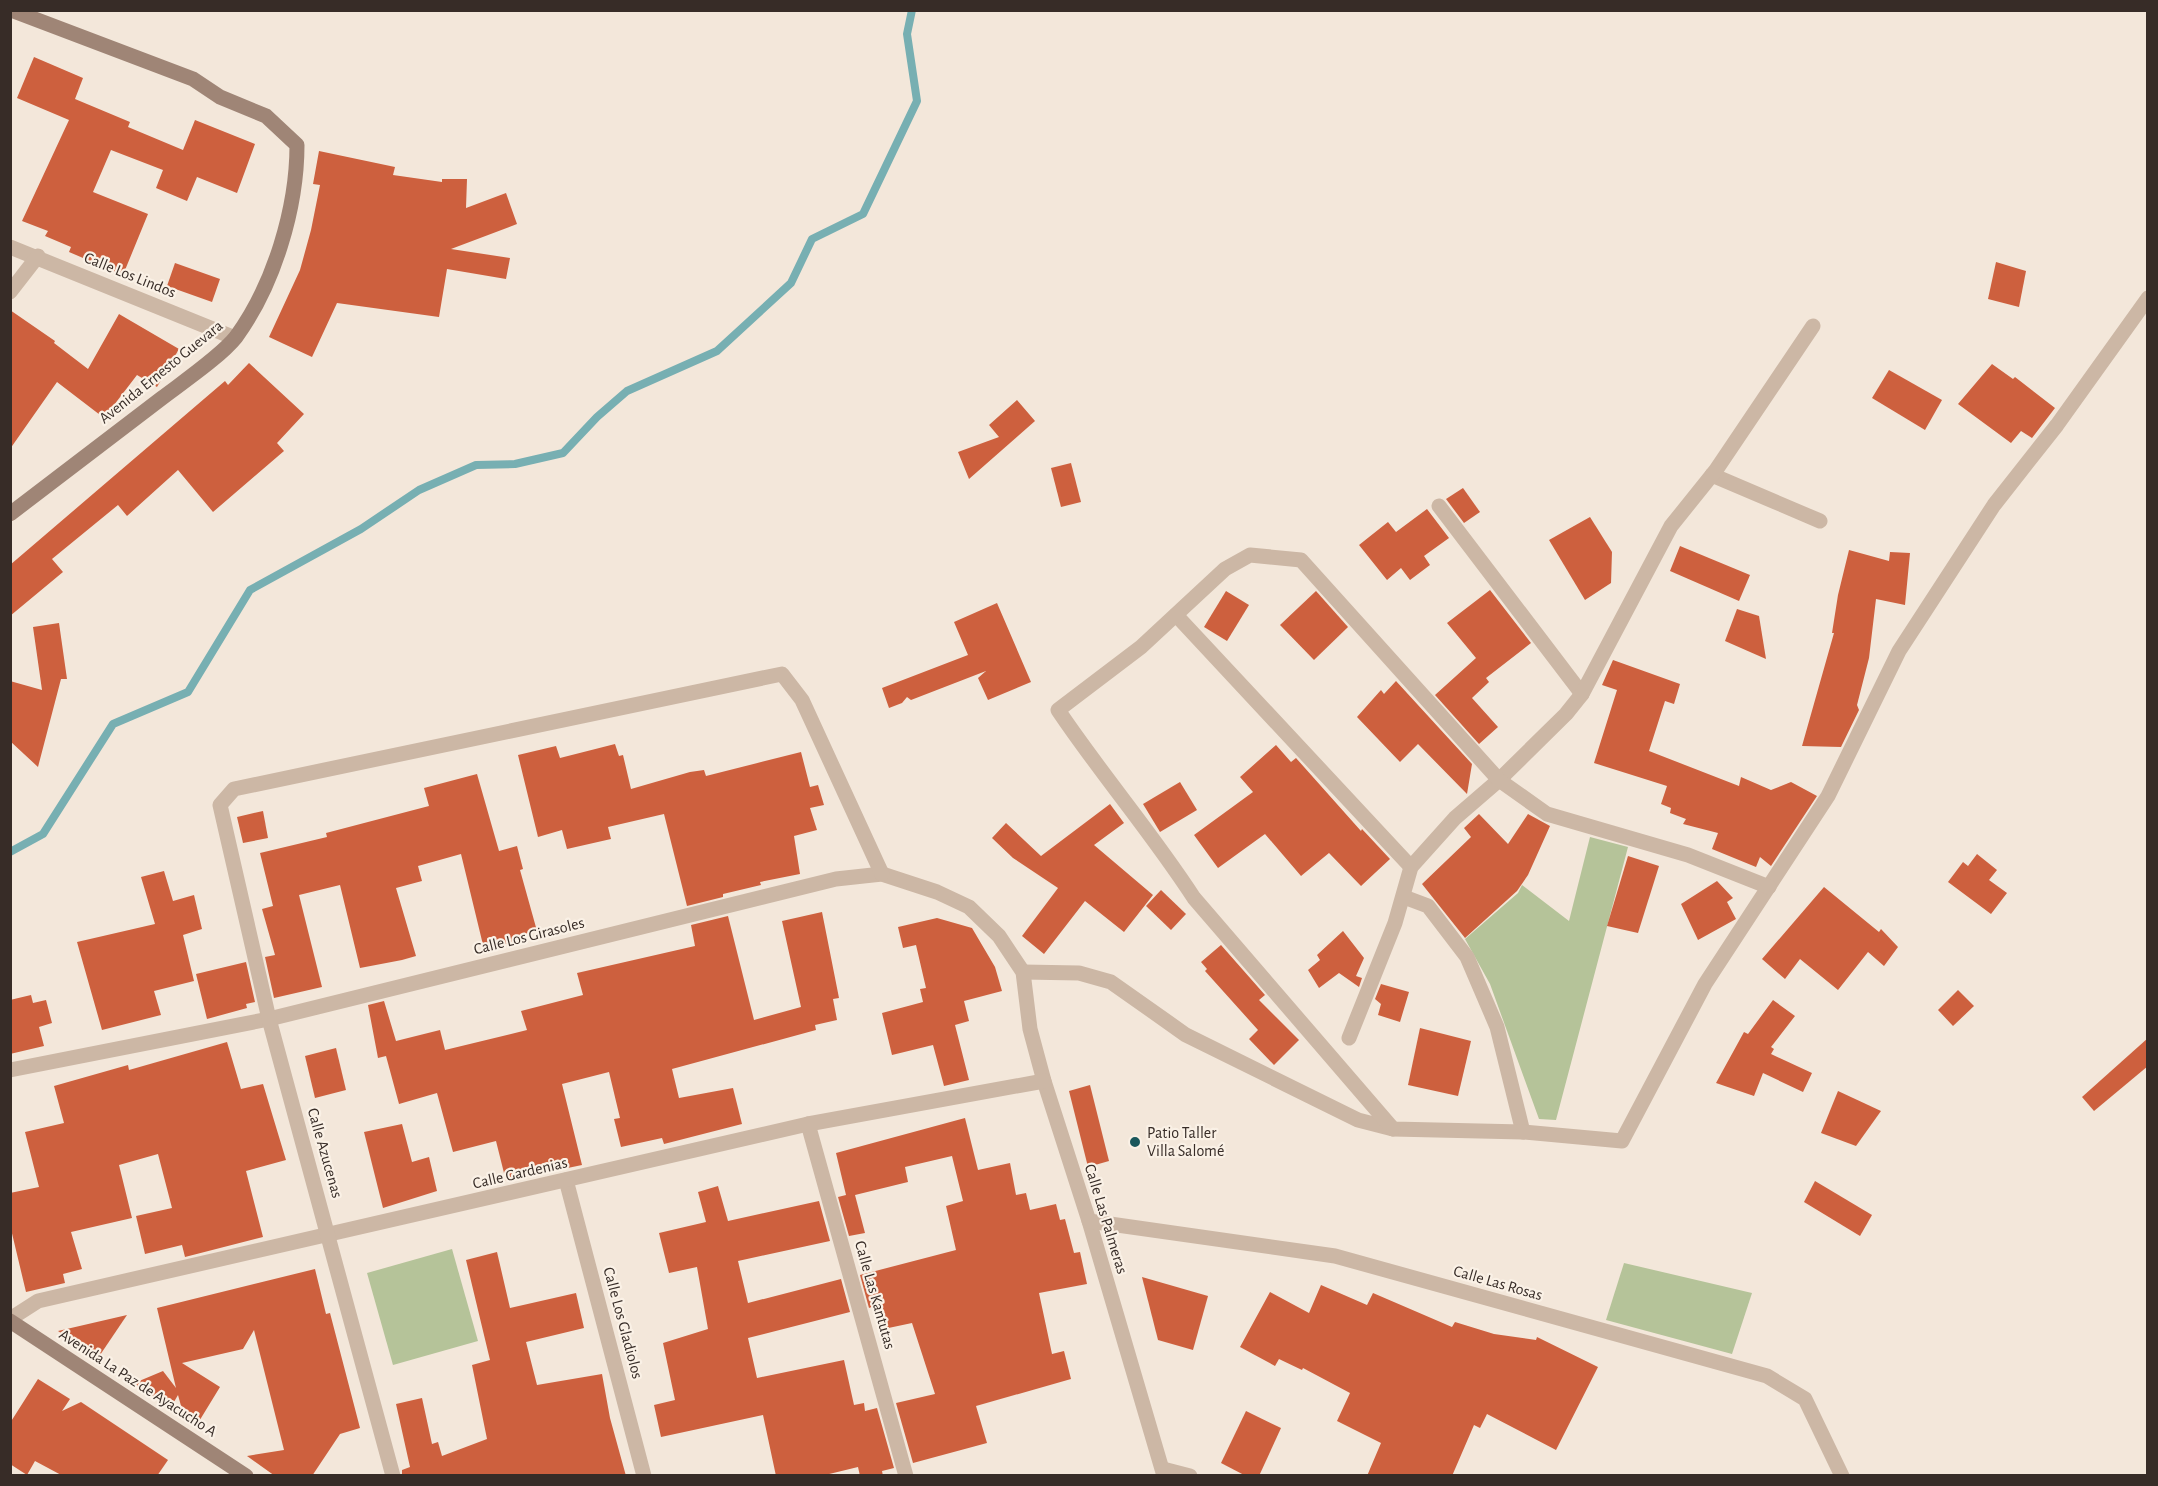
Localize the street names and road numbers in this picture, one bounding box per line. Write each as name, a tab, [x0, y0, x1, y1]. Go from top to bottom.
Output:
street label: Calle Los Lindos	[82, 249, 178, 301]
street label: Avenida Ernesto Guevara	[96, 317, 226, 427]
street label: Calle Los Girasoles	[472, 915, 586, 957]
street label: Calle Azucenas	[305, 1106, 345, 1200]
street label: Calle Gardenias	[471, 1154, 569, 1192]
street label: Calle Las Palmeras	[1082, 1162, 1130, 1276]
street label: Calle Las Kantutas	[852, 1239, 898, 1351]
street label: Calle Las Rosas	[1452, 1263, 1544, 1303]
street label: Calle Los Gladiolos	[600, 1265, 646, 1381]
street label: Avenida La Paz de Ayacucho A	[56, 1326, 220, 1441]

